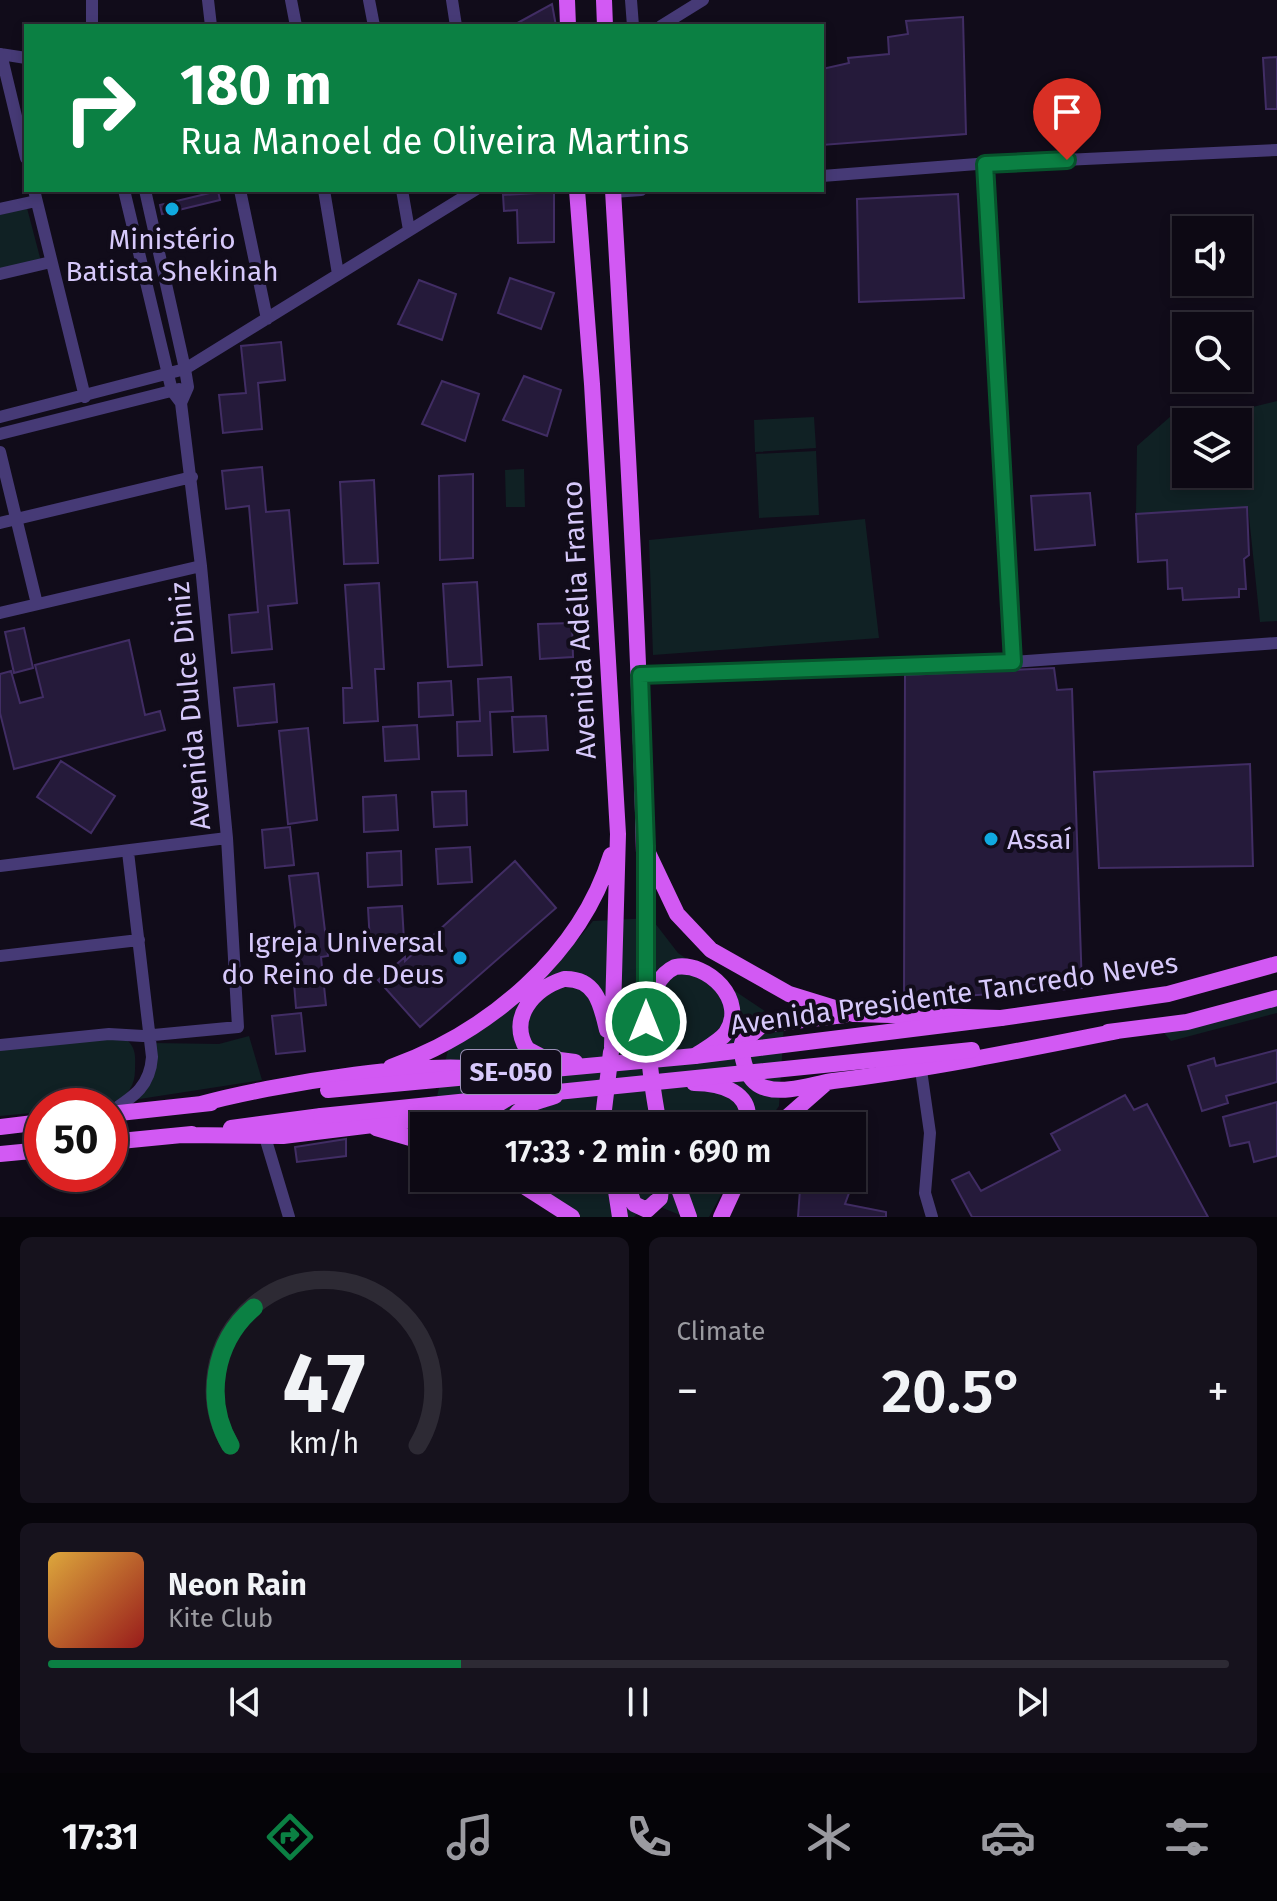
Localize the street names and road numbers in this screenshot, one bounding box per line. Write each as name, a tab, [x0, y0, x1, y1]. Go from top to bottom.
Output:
street label: Avenida Adélia Franco	[555, 480, 603, 760]
street label: Avenida Dulce Diniz	[163, 581, 217, 831]
street label: Avenida Presidente Tancredo Neves	[728, 946, 1180, 1042]
road number: SE-050	[461, 1050, 561, 1094]

